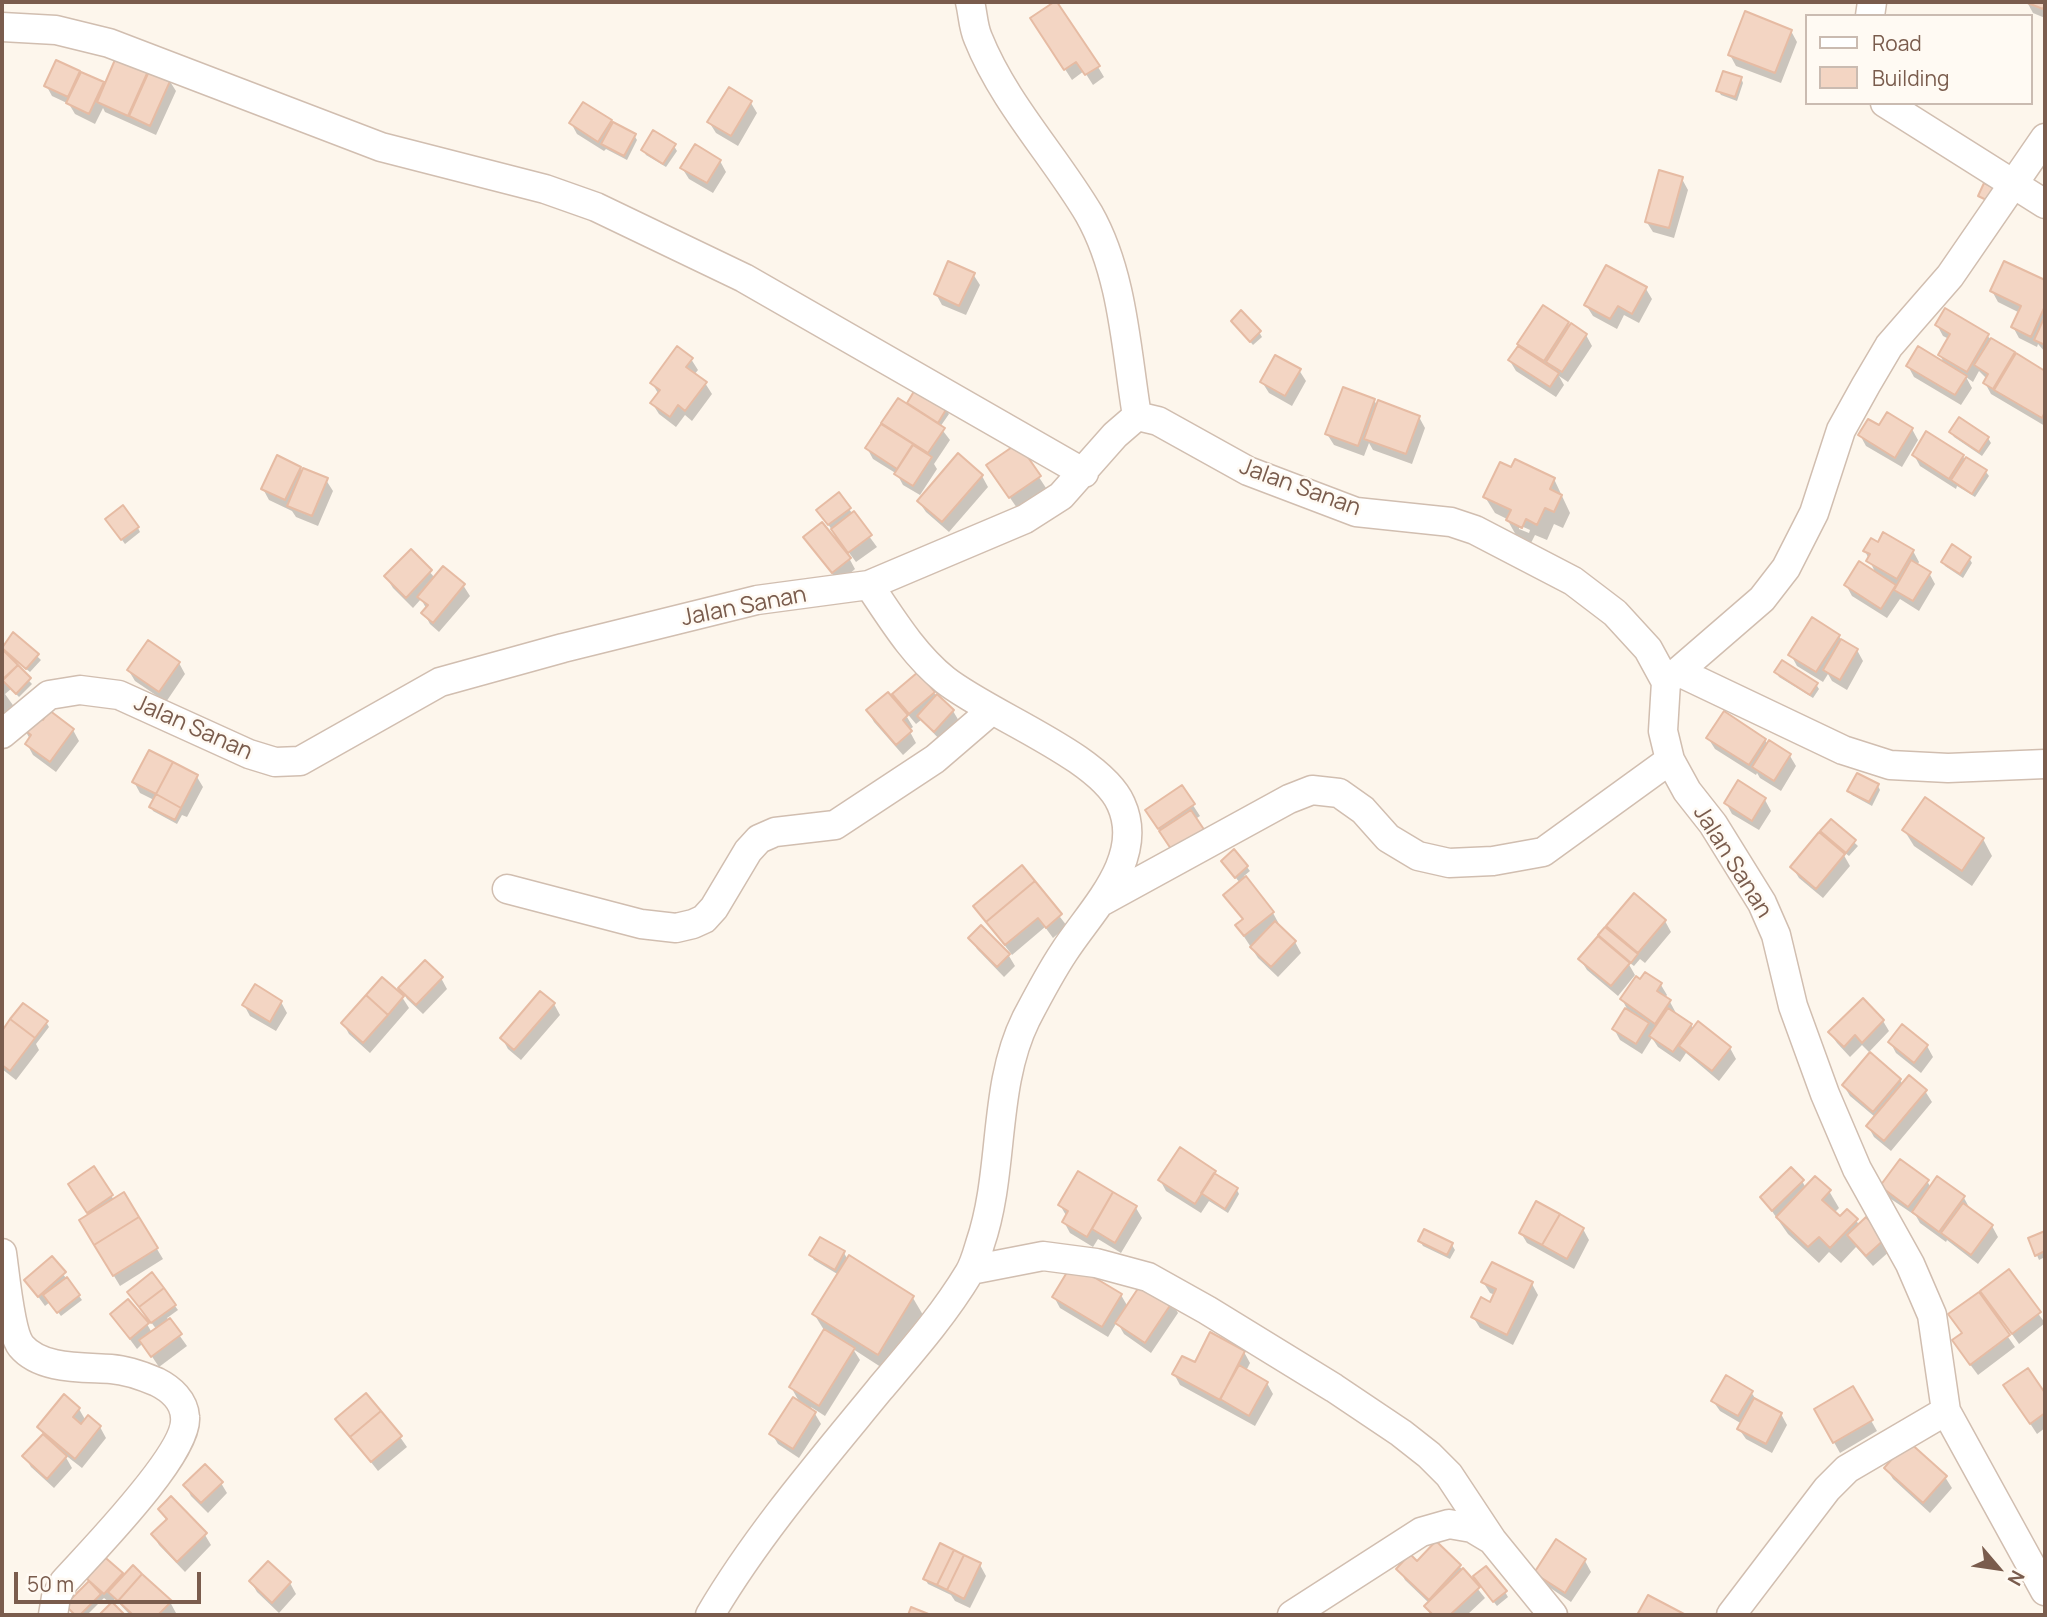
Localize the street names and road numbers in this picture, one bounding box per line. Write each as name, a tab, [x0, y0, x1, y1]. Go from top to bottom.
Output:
street label: Jalan Sanan	[1236, 453, 1364, 523]
street label: Jalan Sanan	[679, 581, 809, 633]
street label: Jalan Sanan	[129, 690, 257, 766]
street label: Jalan Sanan	[1687, 801, 1777, 923]

